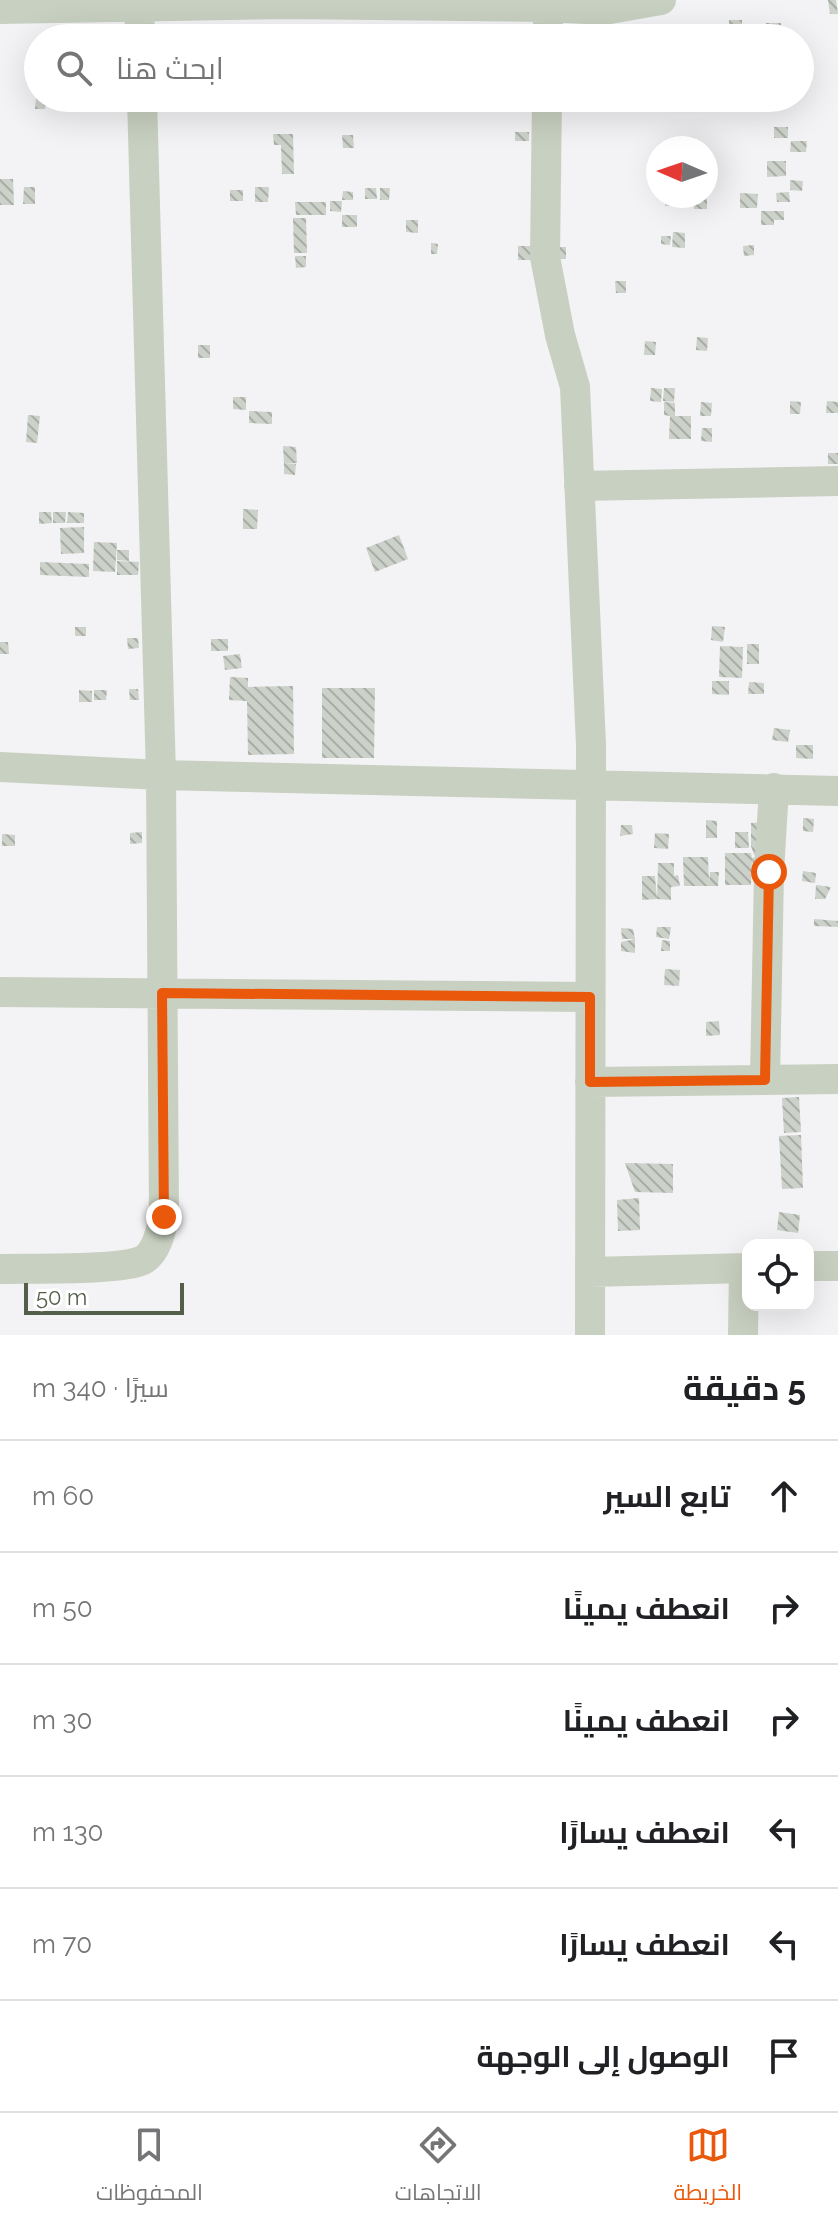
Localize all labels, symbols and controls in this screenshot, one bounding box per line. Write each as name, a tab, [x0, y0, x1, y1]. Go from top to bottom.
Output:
search box	[24, 24, 814, 112]
icon: search	[52, 46, 96, 90]
text: ابحث هنا	[116, 51, 224, 86]
north arrow	[646, 136, 718, 208]
route start	[751, 854, 787, 890]
route end	[146, 1199, 182, 1235]
map controls	[742, 1239, 814, 1311]
button: locate	[742, 1239, 814, 1311]
scale bar	[24, 1279, 184, 1315]
text: 50 m	[36, 1284, 87, 1310]
text: 5 دقيقة	[683, 1368, 806, 1408]
text: سيرًا · 340 m	[32, 1373, 169, 1403]
icon: ahead	[762, 1474, 806, 1518]
text: تابع السير	[604, 1479, 730, 1514]
text: 60 m	[32, 1481, 94, 1511]
icon: right	[762, 1586, 806, 1630]
text: انعطف يمينًا	[563, 1591, 730, 1626]
text: 50 m	[32, 1593, 93, 1623]
icon: right	[762, 1698, 806, 1742]
text: انعطف يمينًا	[563, 1703, 730, 1738]
text: 30 m	[32, 1705, 92, 1735]
icon: left	[762, 1810, 806, 1854]
text: انعطف يسارًا	[559, 1815, 730, 1850]
text: 130 m	[32, 1817, 103, 1847]
icon: left	[762, 1922, 806, 1966]
text: انعطف يسارًا	[559, 1927, 730, 1962]
text: 70 m	[32, 1929, 92, 1959]
icon: arrive	[762, 2034, 806, 2078]
text: الوصول إلى الوجهة	[477, 2039, 730, 2074]
tab: المحفوظات	[96, 2123, 203, 2213]
tab: الاتجاهات	[395, 2123, 482, 2213]
tab: الخريطة	[673, 2123, 742, 2213]

